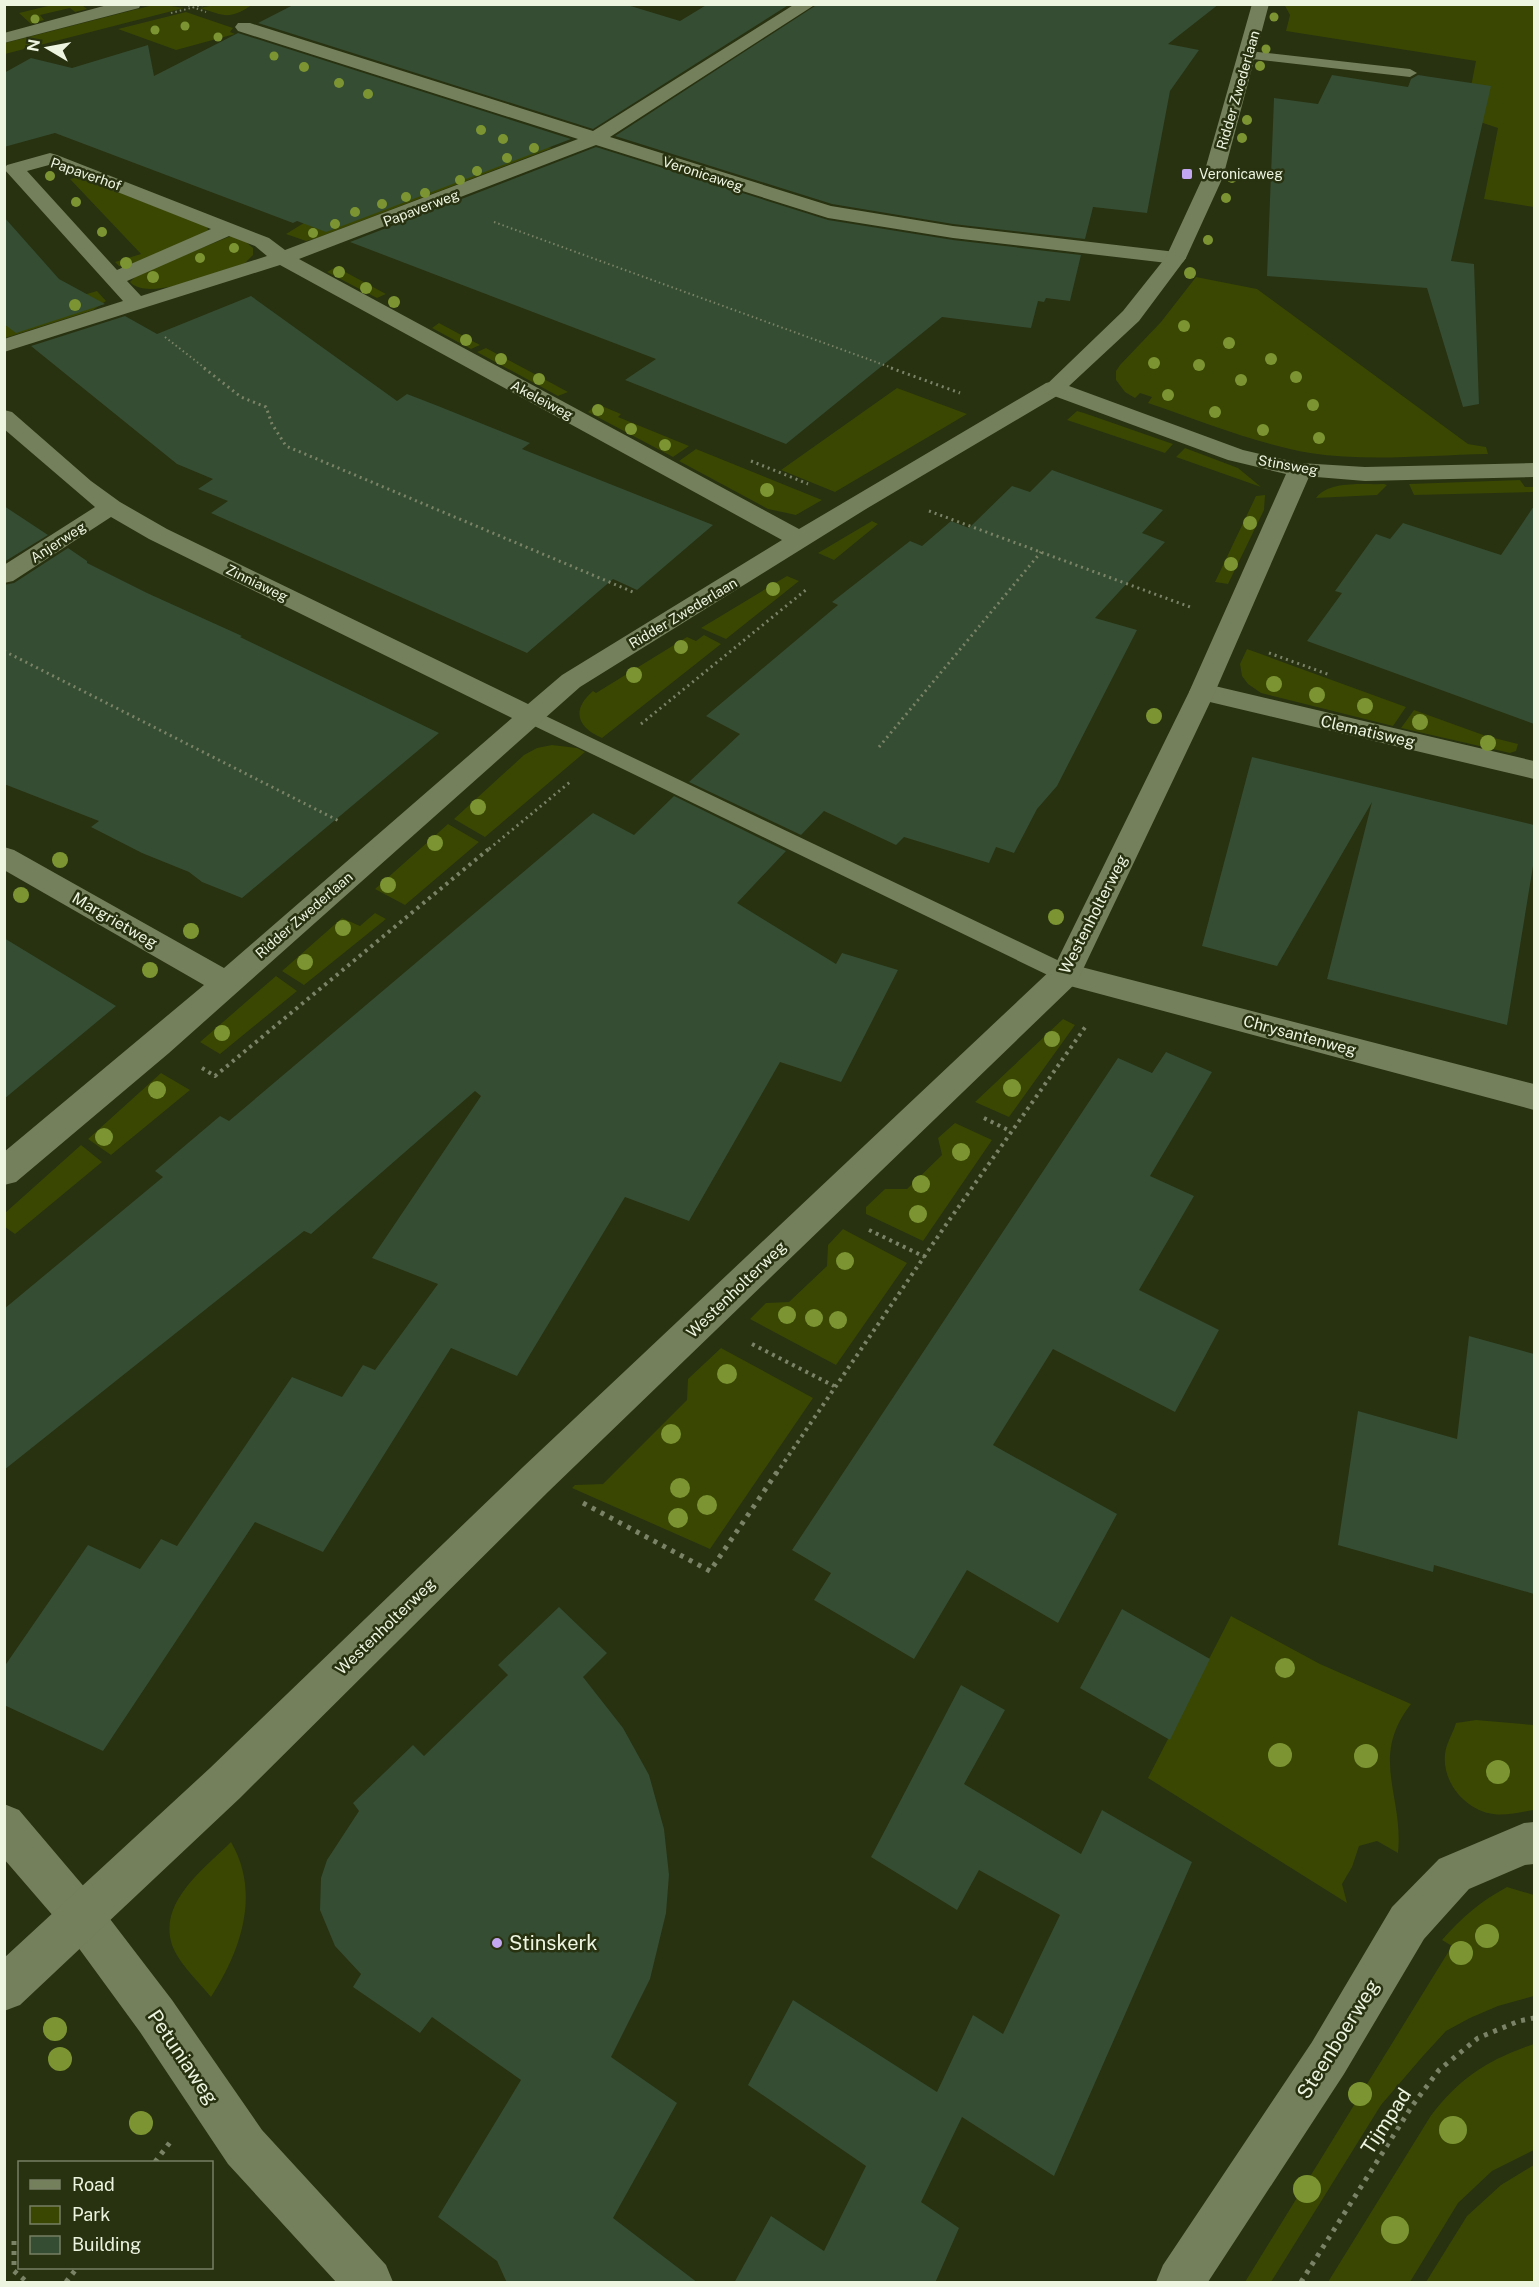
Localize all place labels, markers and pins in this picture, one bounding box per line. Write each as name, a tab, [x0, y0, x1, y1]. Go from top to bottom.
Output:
place label: Veronicaweg	[1199, 166, 1283, 182]
marker: Veronicaweg	[1180, 167, 1194, 181]
place label: Stinskerk	[509, 1931, 598, 1955]
marker: Stinskerk	[490, 1936, 504, 1950]

